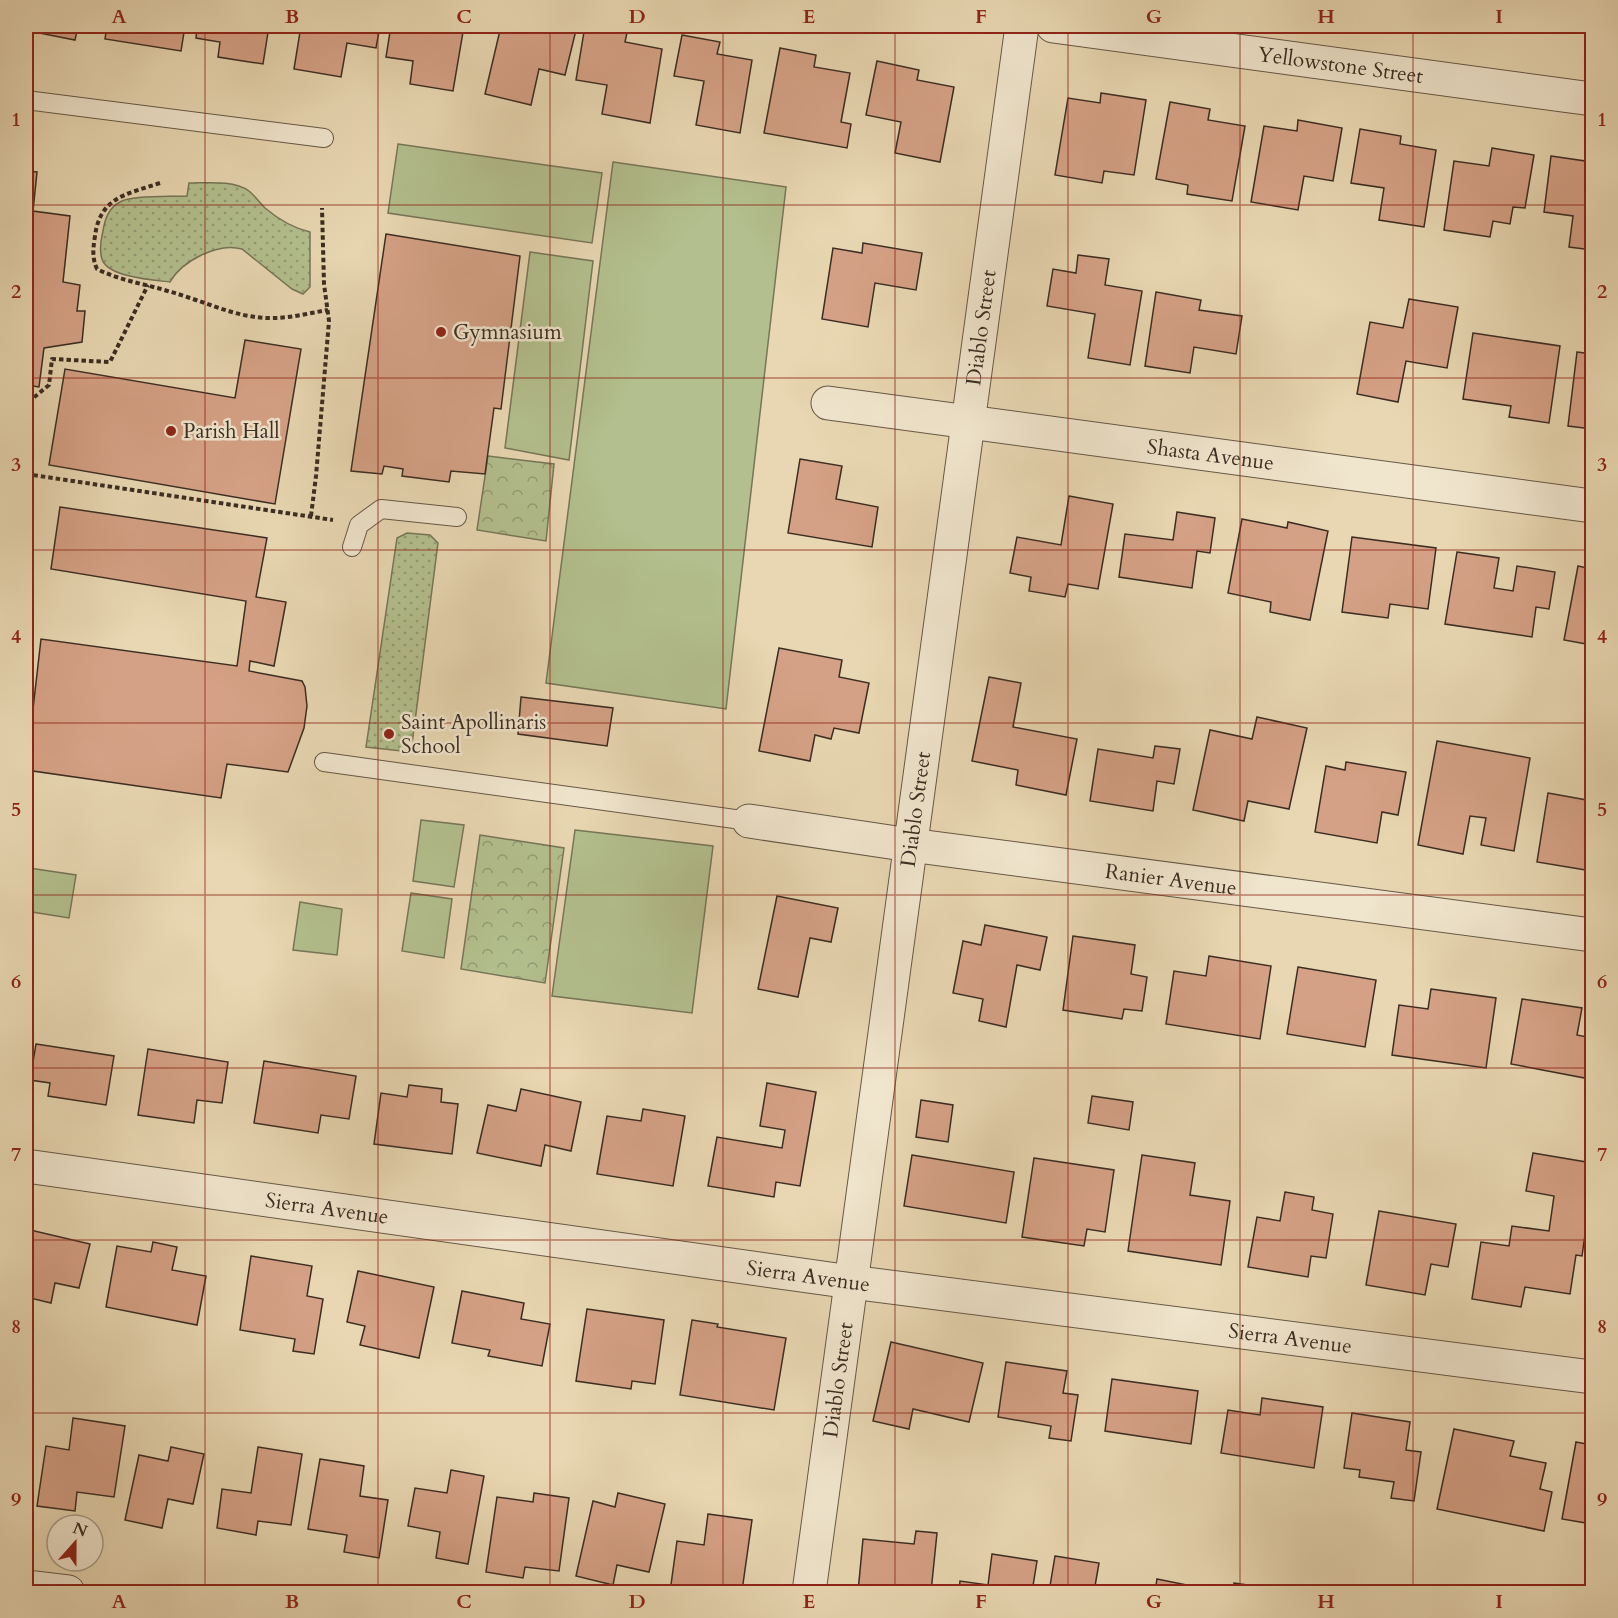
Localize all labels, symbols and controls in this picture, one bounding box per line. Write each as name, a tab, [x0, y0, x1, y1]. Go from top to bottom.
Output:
text: A	[111, 3, 127, 30]
text: B	[285, 3, 299, 30]
text: C	[456, 3, 472, 30]
text: D	[628, 3, 646, 30]
text: E	[803, 3, 815, 30]
text: F	[975, 3, 987, 30]
text: G	[1146, 3, 1162, 30]
text: H	[1317, 3, 1335, 30]
text: I	[1495, 3, 1503, 30]
street label: Yellowstone Street	[1256, 39, 1425, 91]
text: 1	[11, 106, 21, 133]
text: 1	[1597, 106, 1607, 133]
street label: Diablo Street	[959, 268, 1003, 387]
text: 2	[11, 278, 21, 305]
text: 2	[1597, 278, 1607, 305]
place label: Gymnasium	[453, 318, 562, 347]
marker: Gymnasium	[434, 325, 448, 339]
place label: Parish Hall	[183, 417, 280, 446]
marker: Parish Hall	[164, 424, 178, 438]
street label: Shasta Avenue	[1145, 432, 1276, 477]
text: 3	[11, 451, 21, 478]
text: 3	[1597, 451, 1607, 478]
text: 4	[11, 623, 21, 650]
text: 4	[1597, 623, 1607, 650]
place label: Saint Apollinaris School	[401, 708, 546, 761]
marker: Saint Apollinaris School	[382, 727, 396, 741]
street label: Diablo Street	[893, 749, 938, 869]
text: 5	[11, 796, 21, 823]
text: 5	[1597, 796, 1607, 823]
street label: Ranier Avenue	[1103, 856, 1239, 902]
text: 6	[11, 968, 21, 995]
text: 6	[1597, 968, 1607, 995]
text: 7	[11, 1141, 21, 1168]
text: 7	[1597, 1141, 1607, 1168]
street label: Sierra Avenue	[264, 1185, 391, 1231]
street label: Sierra Avenue	[745, 1253, 872, 1299]
text: 8	[11, 1313, 21, 1340]
text: 8	[1597, 1313, 1607, 1340]
street label: Sierra Avenue	[1227, 1316, 1354, 1361]
street label: Diablo Street	[816, 1320, 860, 1440]
text: 9	[11, 1486, 21, 1513]
text: 9	[1597, 1486, 1607, 1513]
north arrow	[45, 1513, 105, 1573]
text: N	[70, 1517, 91, 1543]
text: A	[111, 1588, 127, 1615]
text: B	[285, 1588, 299, 1615]
text: C	[456, 1588, 472, 1615]
text: D	[628, 1588, 646, 1615]
text: E	[803, 1588, 815, 1615]
text: F	[975, 1588, 987, 1615]
text: G	[1146, 1588, 1162, 1615]
text: H	[1317, 1588, 1335, 1615]
text: I	[1495, 1588, 1503, 1615]

